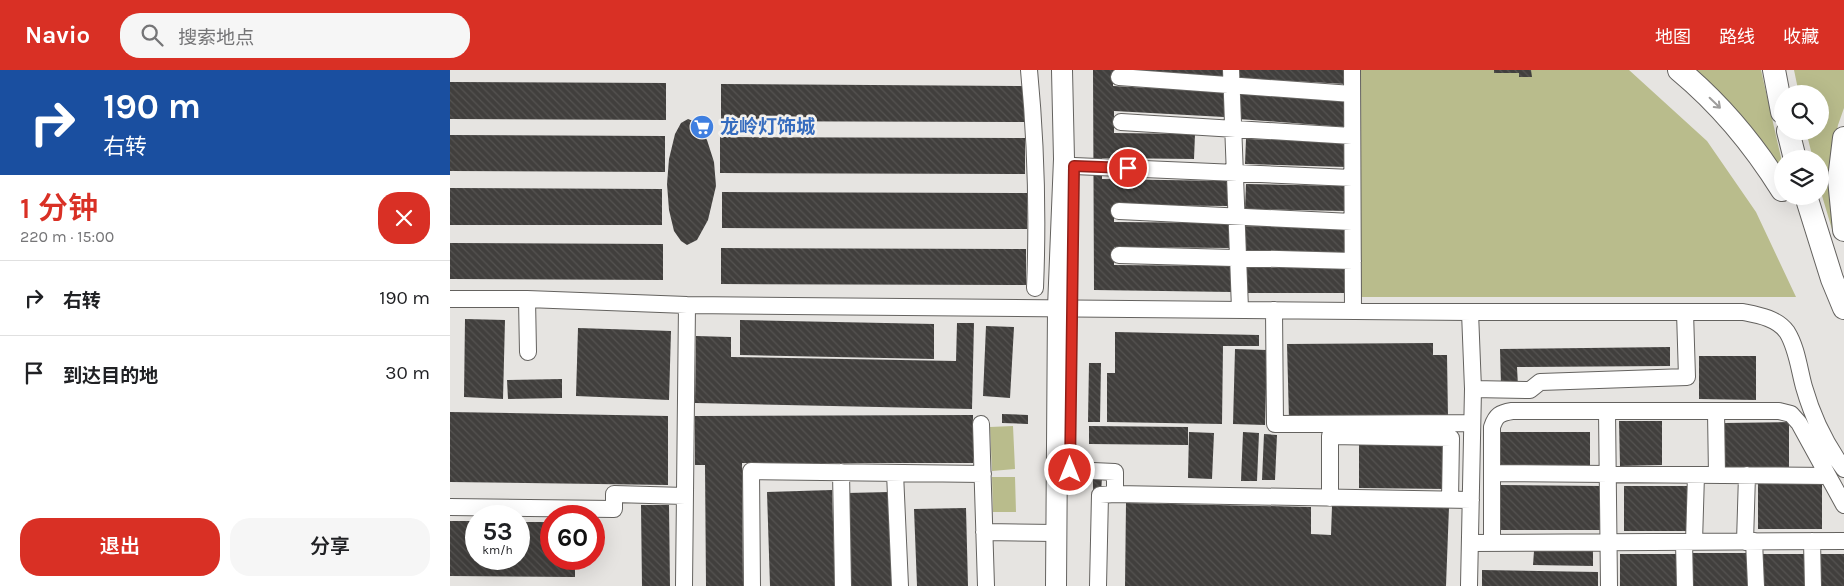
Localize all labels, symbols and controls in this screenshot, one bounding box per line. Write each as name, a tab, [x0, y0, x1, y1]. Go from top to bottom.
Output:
search box	[120, 13, 470, 58]
text: Navio	[25, 21, 90, 49]
icon: search	[138, 21, 166, 49]
text: 地图	[1655, 26, 1691, 48]
text: 路线	[1719, 26, 1755, 48]
text: 收藏	[1783, 26, 1819, 48]
text: 搜索地点	[178, 27, 254, 49]
map controls	[1774, 85, 1829, 205]
button: search	[1774, 85, 1829, 140]
text: 190 m	[103, 86, 201, 127]
icon: right	[20, 90, 85, 155]
one-way arrow	[1708, 97, 1721, 109]
supermarket icon: 龙岭灯饰城	[689, 114, 715, 140]
place label: 龙岭灯饰城	[720, 116, 815, 138]
text: 右转	[103, 134, 147, 160]
pin	[1107, 147, 1149, 189]
button: layers	[1774, 150, 1829, 205]
icon: arrive	[1114, 154, 1142, 182]
text: 1 分钟	[20, 190, 98, 226]
button: close	[378, 192, 430, 244]
text: 220 m · 15:00	[20, 227, 114, 246]
icon: right	[20, 284, 48, 312]
text: 190 m	[379, 287, 430, 309]
text: 右转	[63, 290, 101, 312]
icon: arrive	[20, 359, 48, 387]
text: 30 m	[385, 362, 430, 384]
text: 到达目的地	[63, 365, 158, 387]
position arrow	[1043, 443, 1095, 495]
speed limit sign: 60	[540, 505, 605, 570]
text: 53	[482, 517, 513, 546]
button: 退出	[20, 518, 220, 576]
button: 分享	[230, 518, 430, 576]
text: km/h	[482, 543, 513, 557]

